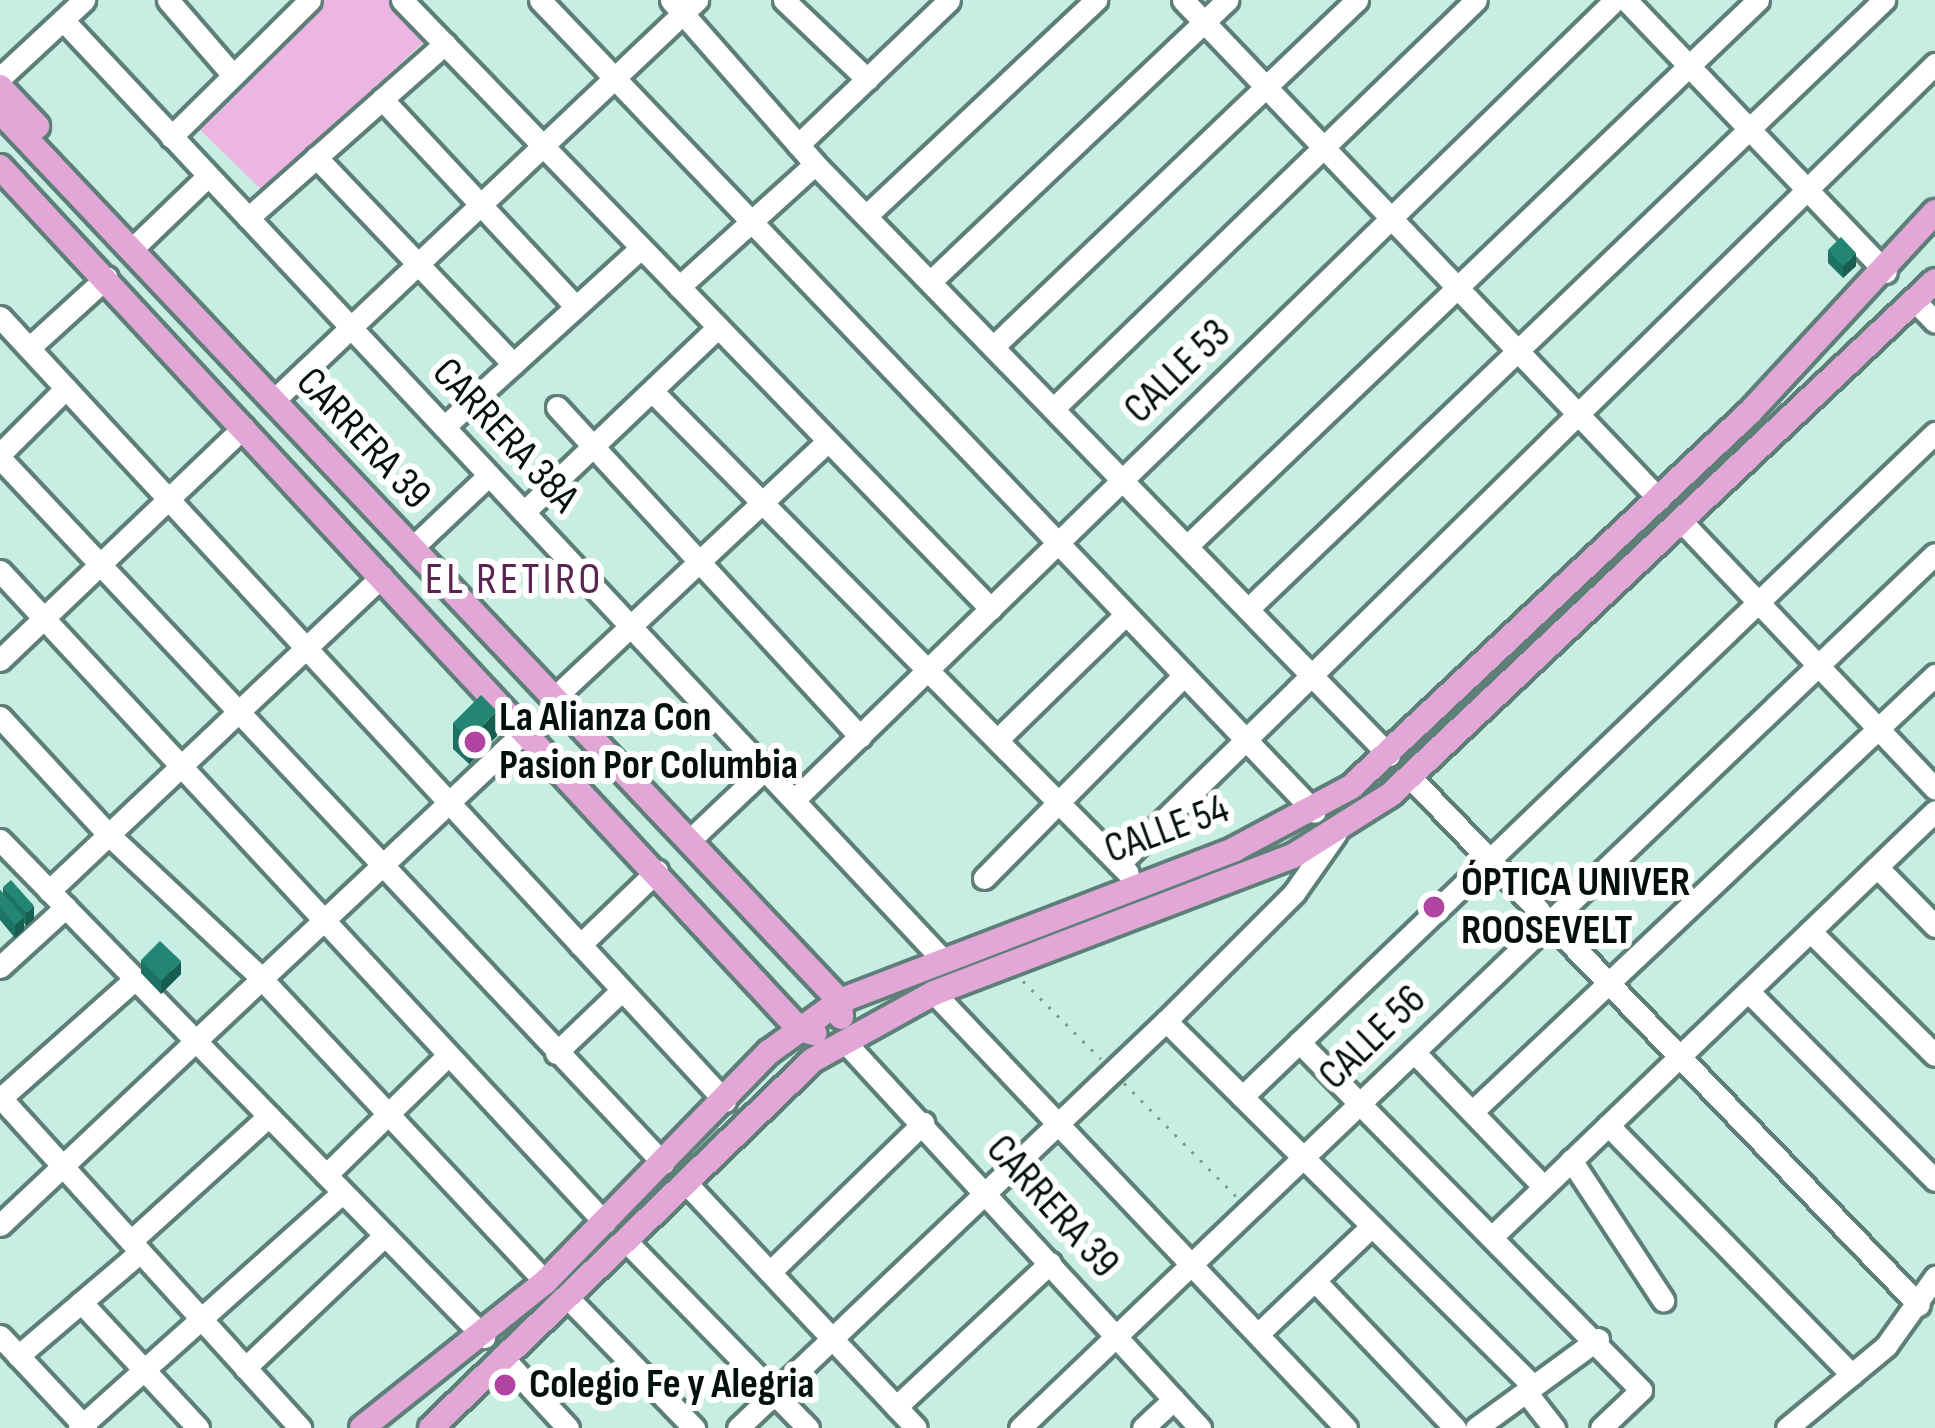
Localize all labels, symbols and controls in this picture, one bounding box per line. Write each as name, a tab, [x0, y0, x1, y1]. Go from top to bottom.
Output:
street label: CALLE 53	[1114, 309, 1242, 435]
street label: CARRERA 38A	[421, 349, 589, 523]
street label: CARRERA 39	[285, 358, 441, 520]
district label: EL RETIRO	[425, 553, 603, 607]
place label: La Alianza Con Pasion Por Columbia	[499, 693, 798, 792]
marker: La Alianza Con Pasion Por Columbia	[462, 729, 488, 755]
street label: CALLE 54	[1098, 784, 1236, 876]
place label: ÓPTICA UNIVER ROOSEVELT	[1461, 858, 1690, 956]
marker: ÓPTICA UNIVER ROOSEVELT	[1418, 891, 1450, 923]
street label: CALLE 56	[1309, 975, 1437, 1101]
street label: CARRERA 39	[975, 1125, 1129, 1289]
place label: Colegio Fe y Alegria	[529, 1360, 814, 1410]
marker: Colegio Fe y Alegria	[492, 1372, 518, 1398]

